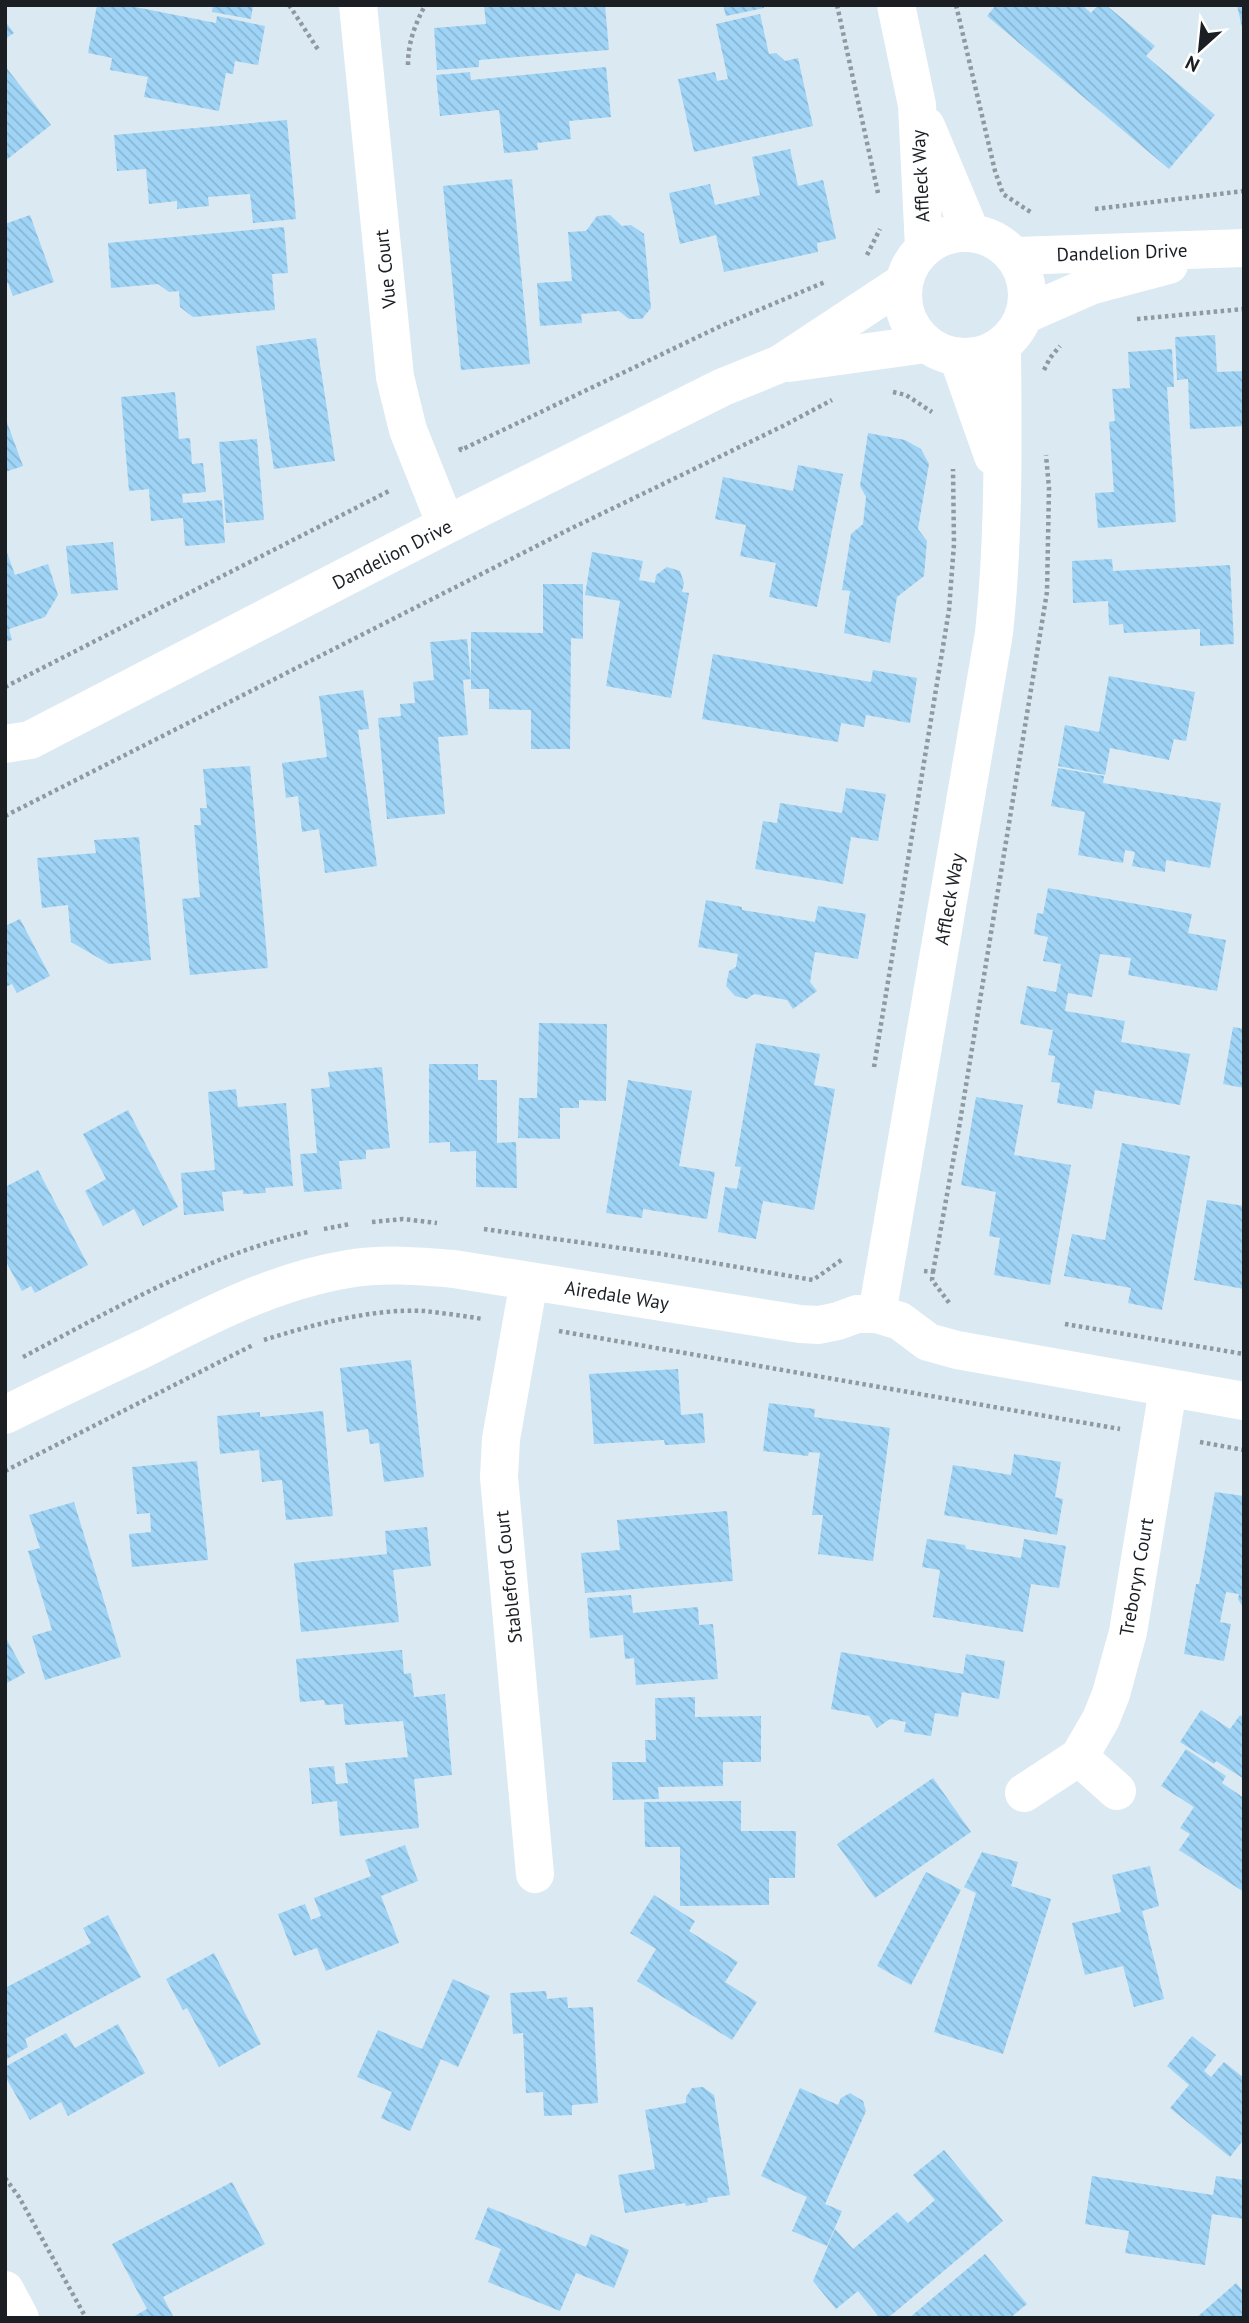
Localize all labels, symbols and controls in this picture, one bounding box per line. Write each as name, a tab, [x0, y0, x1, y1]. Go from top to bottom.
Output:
north arrow	[1165, 14, 1235, 84]
text: N	[1181, 51, 1203, 78]
street label: Affleck Way	[906, 129, 934, 223]
street label: Vue Court	[369, 228, 401, 310]
street label: Dandelion Drive	[1056, 238, 1188, 266]
street label: Dandelion Drive	[328, 514, 456, 594]
street label: Affleck Way	[929, 851, 969, 947]
street label: Airedale Way	[563, 1275, 671, 1315]
street label: Stableford Court	[489, 1509, 527, 1645]
street label: Treboryn Court	[1114, 1515, 1158, 1638]

